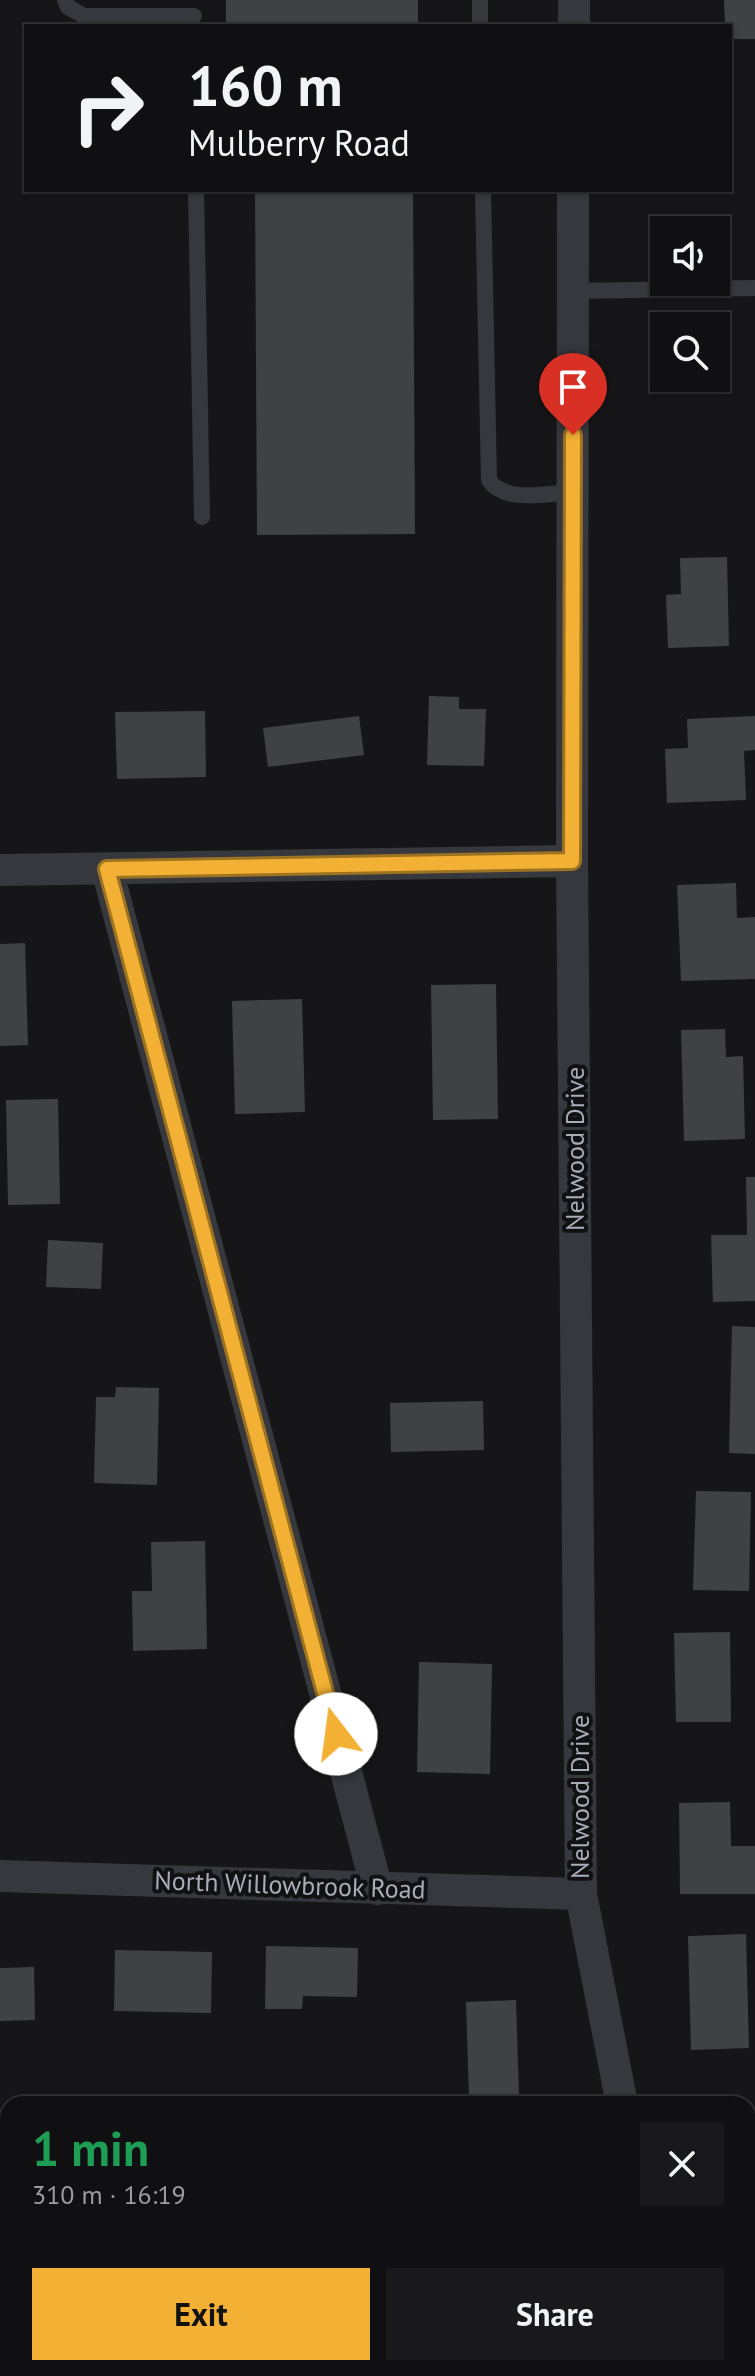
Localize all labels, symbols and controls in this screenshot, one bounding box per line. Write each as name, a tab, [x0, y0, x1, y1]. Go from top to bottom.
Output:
text: 160 m	[188, 49, 343, 121]
icon: right	[56, 56, 160, 160]
text: Mulberry Road	[188, 119, 410, 166]
map controls	[650, 216, 730, 392]
button: sound	[650, 216, 730, 296]
button: search	[650, 312, 730, 392]
pin	[539, 353, 607, 435]
icon: arrive	[551, 365, 595, 409]
street label: Nelwood Drive	[558, 1067, 591, 1231]
position arrow	[294, 1692, 378, 1776]
street label: Nelwood Drive	[563, 1715, 596, 1879]
street label: North Willowbrook Road	[154, 1863, 426, 1906]
text: 1 min	[32, 2117, 149, 2179]
button: close	[640, 2122, 724, 2206]
text: 310 m · 16:19	[32, 2178, 186, 2211]
button: Exit	[32, 2268, 370, 2360]
button: Share	[386, 2268, 724, 2360]

